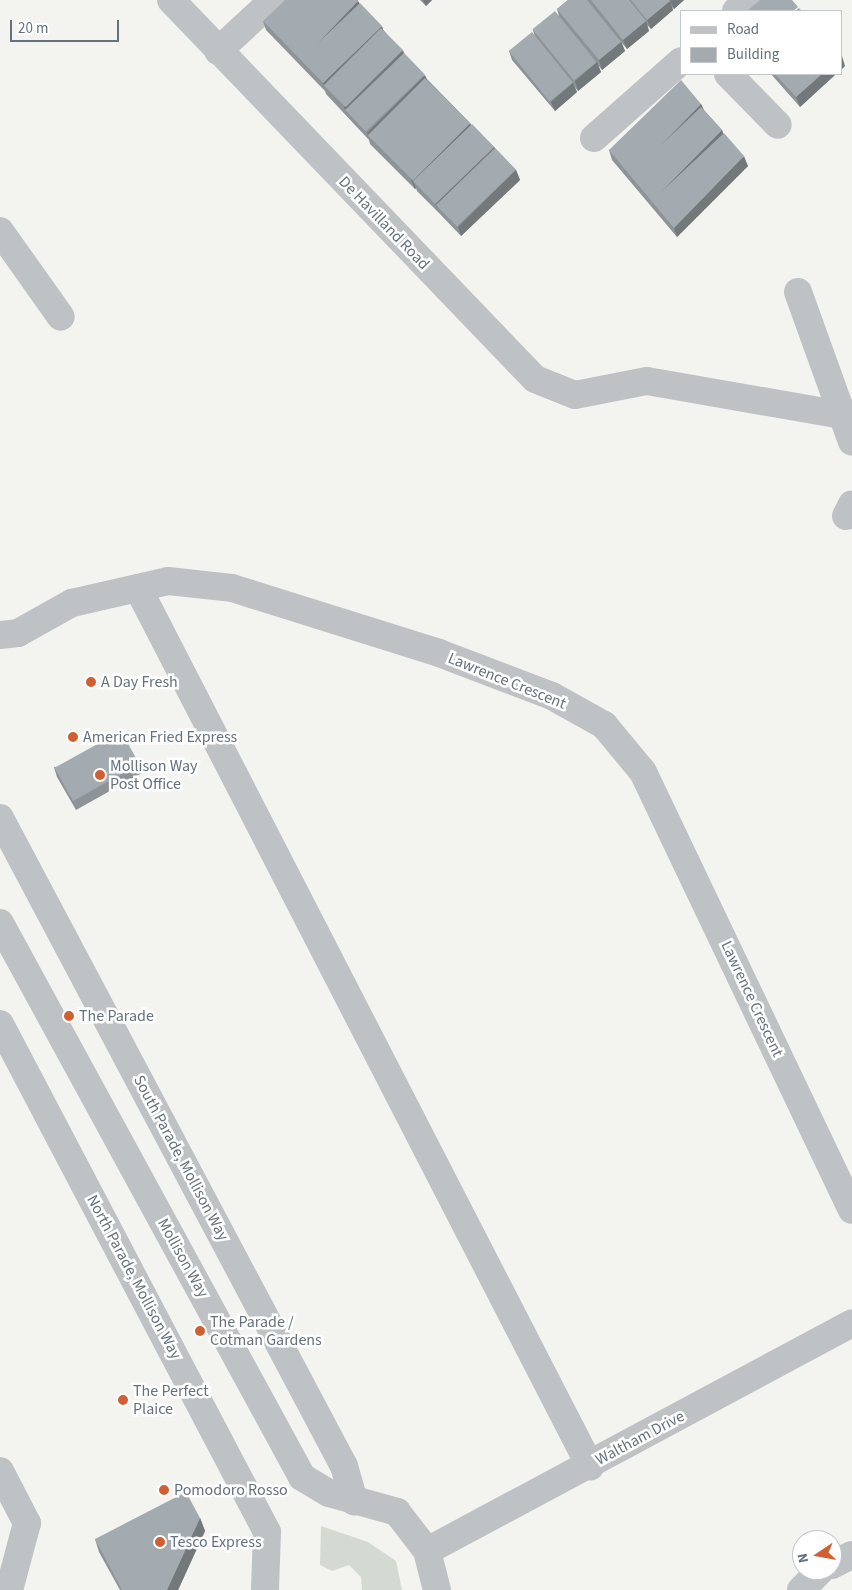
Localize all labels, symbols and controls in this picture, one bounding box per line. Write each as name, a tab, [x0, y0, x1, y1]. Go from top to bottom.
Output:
scale bar	[12, 10, 121, 42]
legend	[680, 10, 842, 75]
text: 20 m	[18, 18, 48, 39]
text: Road	[727, 19, 759, 40]
text: Building	[727, 44, 779, 65]
street label: De Havilland Road	[335, 172, 433, 274]
street label: Lawrence Crescent	[445, 649, 569, 713]
place label: A Day Fresh	[101, 672, 178, 692]
marker: A Day Fresh	[85, 676, 97, 688]
place label: American Fried Express	[83, 727, 237, 747]
marker: American Fried Express	[67, 731, 79, 743]
place label: Mollison Way Post Office	[110, 756, 198, 794]
marker: Mollison Way Post Office	[94, 769, 106, 781]
street label: Lawrence Crescent	[717, 938, 787, 1060]
place label: The Parade	[79, 1006, 154, 1026]
marker: The Parade	[63, 1010, 75, 1022]
street label: South Parade, Mollison Way	[129, 1072, 233, 1244]
street label: North Parade, Mollison Way	[83, 1192, 185, 1362]
street label: Mollison Way	[153, 1215, 213, 1301]
place label: The Parade / Cotman Gardens	[210, 1312, 322, 1350]
marker: The Parade / Cotman Gardens	[194, 1325, 206, 1337]
place label: The Perfect Plaice	[133, 1381, 209, 1419]
marker: The Perfect Plaice	[117, 1394, 129, 1406]
street label: Waltham Drive	[592, 1407, 688, 1469]
place label: Pomodoro Rosso	[174, 1480, 288, 1500]
marker: Pomodoro Rosso	[158, 1484, 170, 1496]
north arrow	[792, 1530, 842, 1580]
place label: Tesco Express	[170, 1532, 262, 1552]
marker: Tesco Express	[154, 1536, 166, 1548]
text: N	[793, 1551, 814, 1565]

